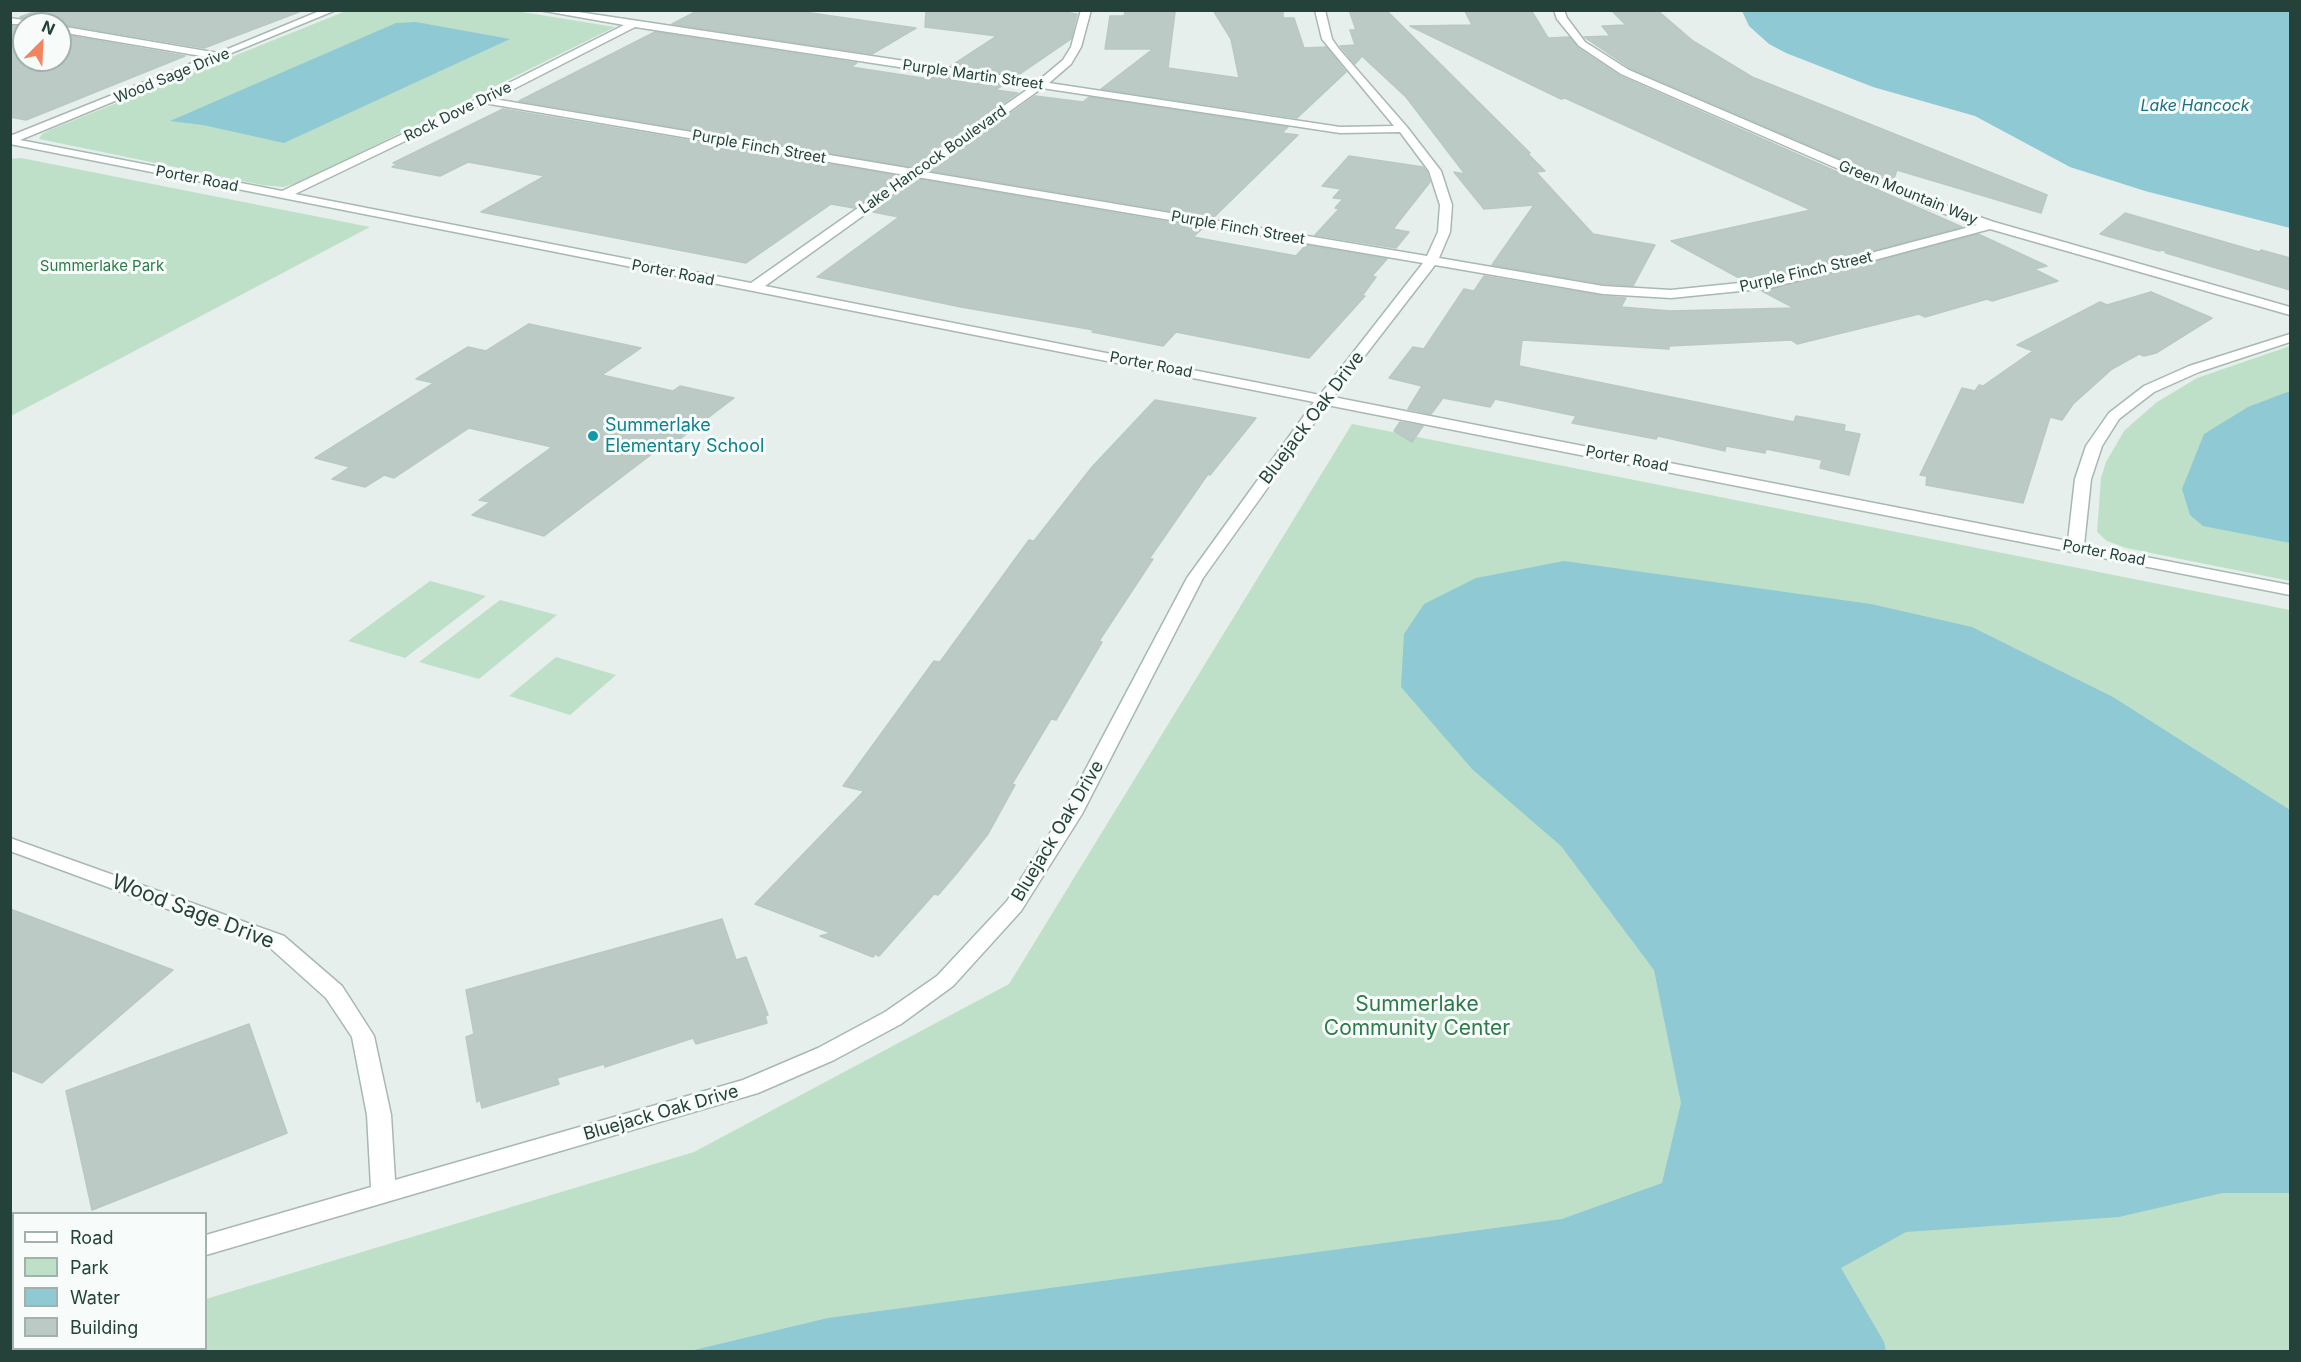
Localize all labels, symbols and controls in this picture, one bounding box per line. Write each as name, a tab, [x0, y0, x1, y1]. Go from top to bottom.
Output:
north arrow	[12, 12, 72, 72]
text: N	[39, 16, 58, 39]
street label: Wood Sage Drive	[112, 45, 232, 107]
street label: Purple Martin Street	[901, 56, 1045, 94]
street label: Rock Dove Drive	[401, 78, 515, 146]
water label: Lake Hancock	[2141, 96, 2249, 116]
street label: Lake Hancock Boulevard	[856, 102, 1010, 218]
street label: Purple Finch Street	[691, 126, 827, 168]
street label: Green Mountain Way	[1836, 157, 1980, 229]
street label: Porter Road	[154, 162, 240, 196]
street label: Purple Finch Street	[1170, 207, 1306, 249]
street label: Purple Finch Street	[1738, 248, 1874, 296]
street label: Porter Road	[630, 256, 716, 290]
park label: Summerlake Park	[40, 257, 164, 275]
street label: Bluejack Oak Drive	[1255, 347, 1369, 489]
street label: Porter Road	[1108, 348, 1194, 382]
place label: Summerlake Elementary School	[605, 415, 764, 458]
marker: Summerlake Elementary School	[586, 429, 600, 443]
street label: Porter Road	[1584, 442, 1670, 476]
street label: Porter Road	[2061, 536, 2147, 570]
street label: Bluejack Oak Drive	[1007, 757, 1109, 905]
street label: Wood Sage Drive	[108, 869, 278, 955]
park label: Summerlake Community Center	[1324, 992, 1510, 1042]
street label: Bluejack Oak Drive	[581, 1081, 741, 1145]
legend	[12, 1212, 207, 1350]
text: Road	[70, 1227, 113, 1248]
text: Park	[70, 1257, 109, 1278]
text: Water	[70, 1287, 120, 1308]
text: Building	[70, 1317, 138, 1338]

